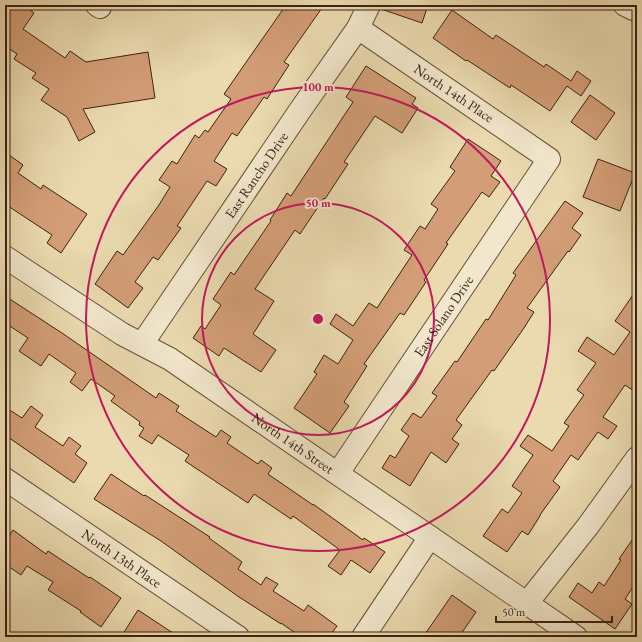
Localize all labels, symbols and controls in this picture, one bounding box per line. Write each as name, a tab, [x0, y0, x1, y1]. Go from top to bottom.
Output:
street label: North 14th Place	[411, 60, 498, 127]
text: 100 m	[302, 79, 334, 95]
street label: East Rancho Drive	[221, 128, 292, 222]
text: 50 m	[305, 195, 331, 211]
street label: East Solano Drive	[410, 272, 477, 360]
centre of rings	[311, 312, 325, 326]
street label: North 14th Street	[248, 409, 338, 478]
street label: North 13th Place	[78, 525, 166, 592]
scale bar	[496, 598, 612, 624]
text: 50 m	[502, 604, 526, 620]

